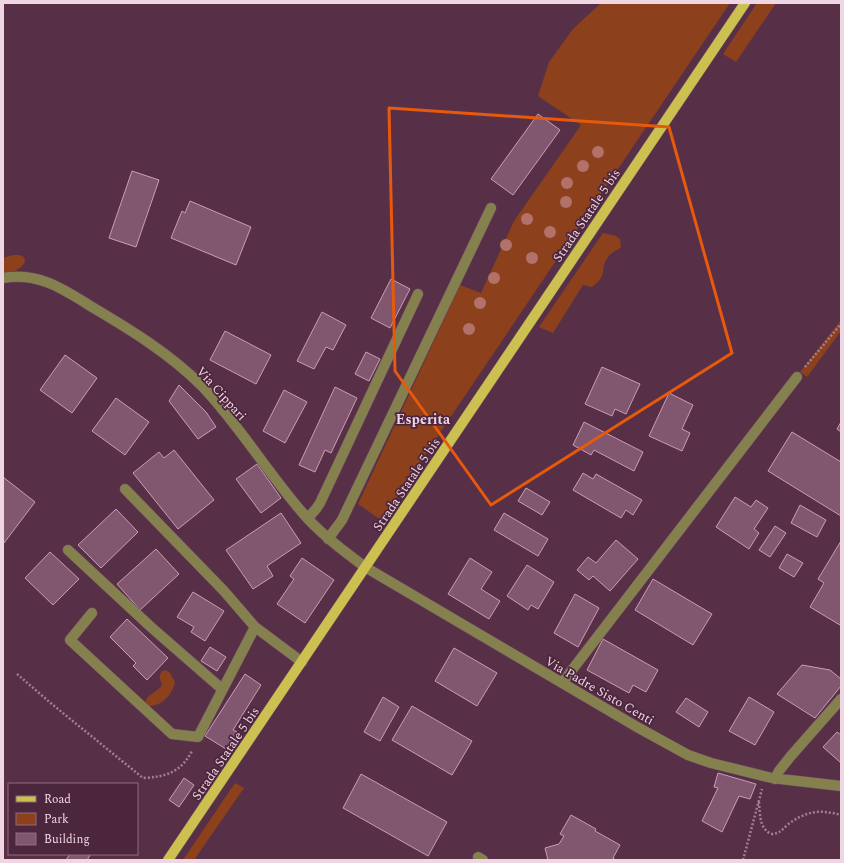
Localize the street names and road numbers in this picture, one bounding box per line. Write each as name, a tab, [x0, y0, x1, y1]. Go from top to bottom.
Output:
street label: Strada Statale 5 bis	[548, 165, 626, 266]
street label: Via Cippari	[191, 362, 251, 425]
street label: Strada Statale 5 bis	[368, 434, 446, 535]
street label: Via Padre Sisto Centi	[541, 651, 658, 730]
street label: Strada Statale 5 bis	[187, 703, 265, 804]

